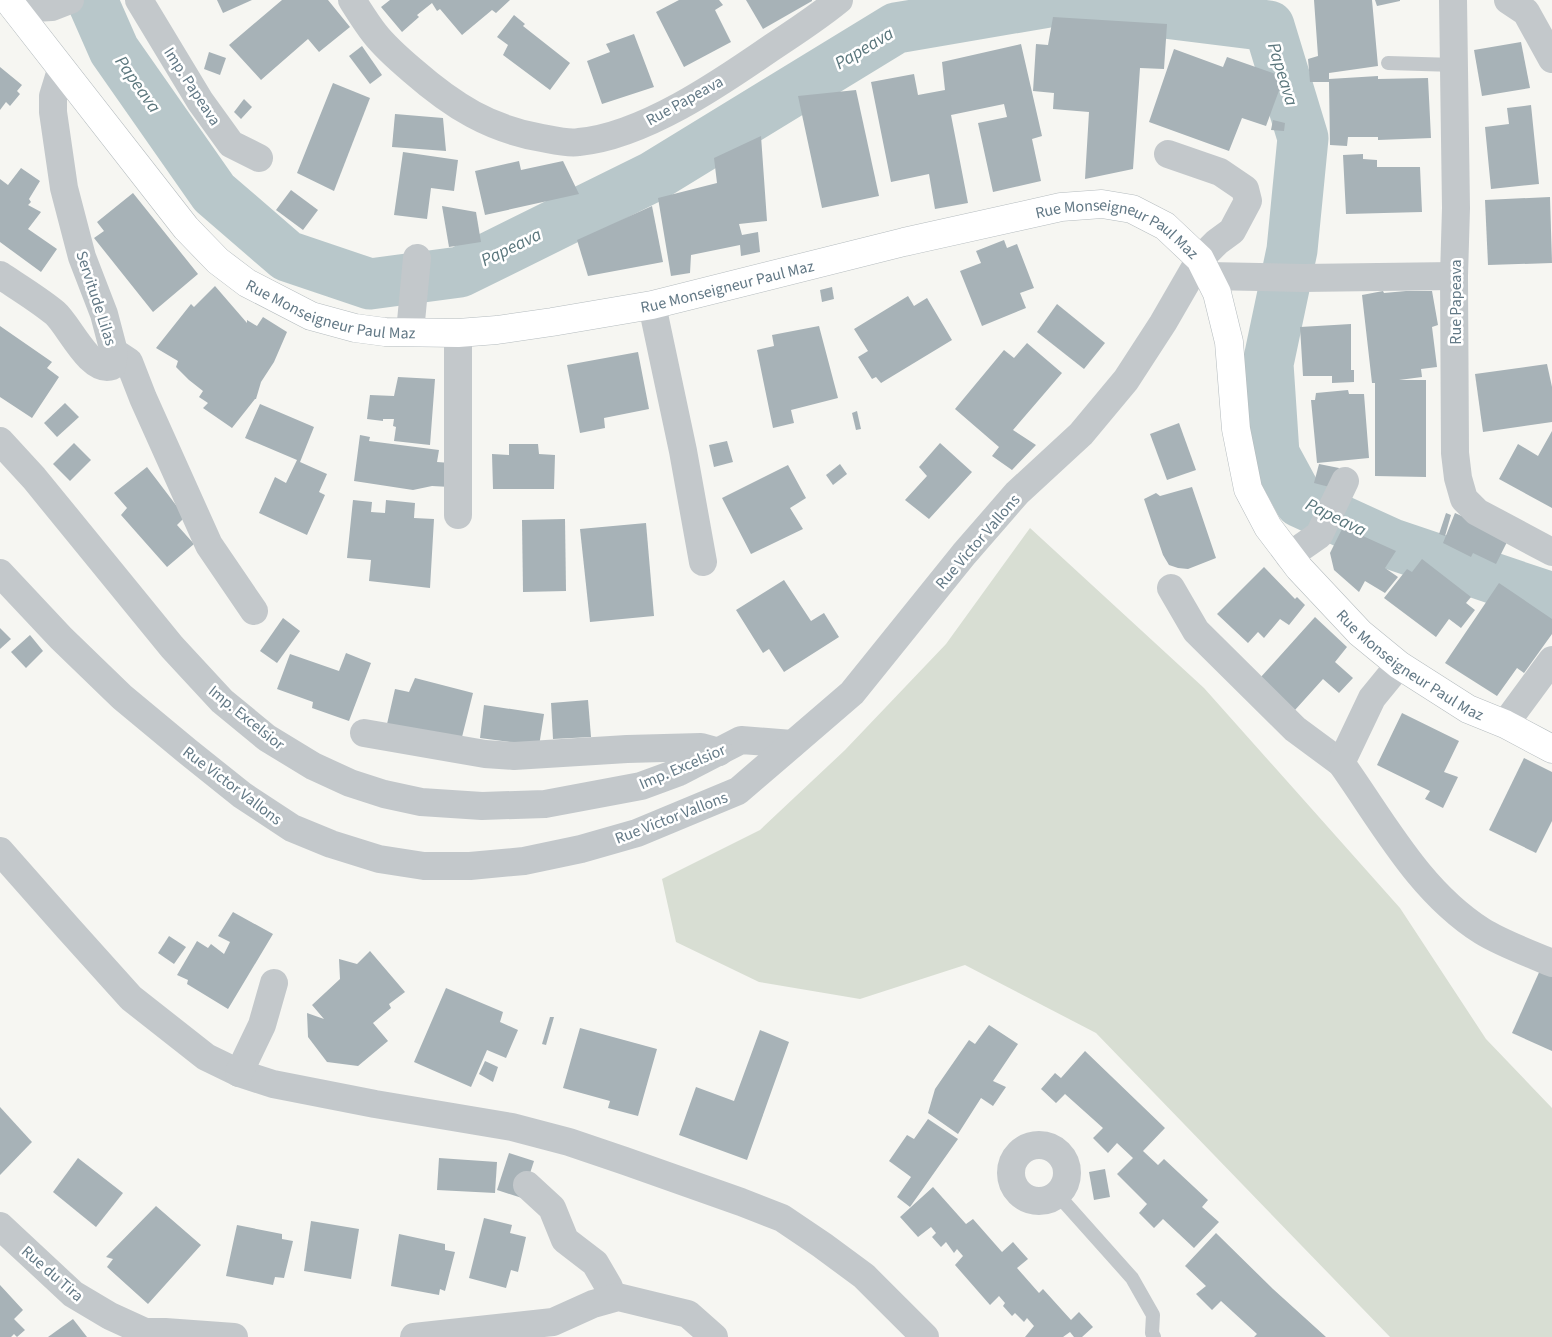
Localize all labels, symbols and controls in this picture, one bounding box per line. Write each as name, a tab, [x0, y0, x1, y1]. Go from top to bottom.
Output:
water label: Papeava	[830, 21, 899, 76]
water label: Papeava	[1261, 39, 1304, 109]
street label: Imp. Papeava	[159, 43, 226, 130]
water label: Papeava	[109, 51, 167, 118]
street label: Rue Papeava	[642, 71, 727, 131]
street label: Rue Monseigneur Paul Maz	[1033, 194, 1203, 264]
water label: Papeava	[477, 222, 546, 273]
street label: Servitude Lilas	[70, 248, 122, 349]
street label: Rue Monseigneur Paul Maz	[639, 255, 816, 319]
street label: Rue Papeava	[1445, 259, 1467, 345]
street label: Rue Monseigneur Paul Maz	[242, 274, 416, 344]
street label: Rue Victor Vallons	[930, 489, 1025, 594]
water label: Papeava	[1301, 492, 1371, 543]
street label: Rue Monseigneur Paul Maz	[1331, 605, 1487, 726]
street label: Imp. Excelsior	[204, 680, 289, 756]
street label: Imp. Excelsior	[636, 739, 729, 795]
street label: Rue Victor Vallons	[178, 741, 287, 831]
street label: Rue Victor Vallons	[612, 786, 731, 850]
street label: Rue du Tira	[17, 1241, 88, 1307]

